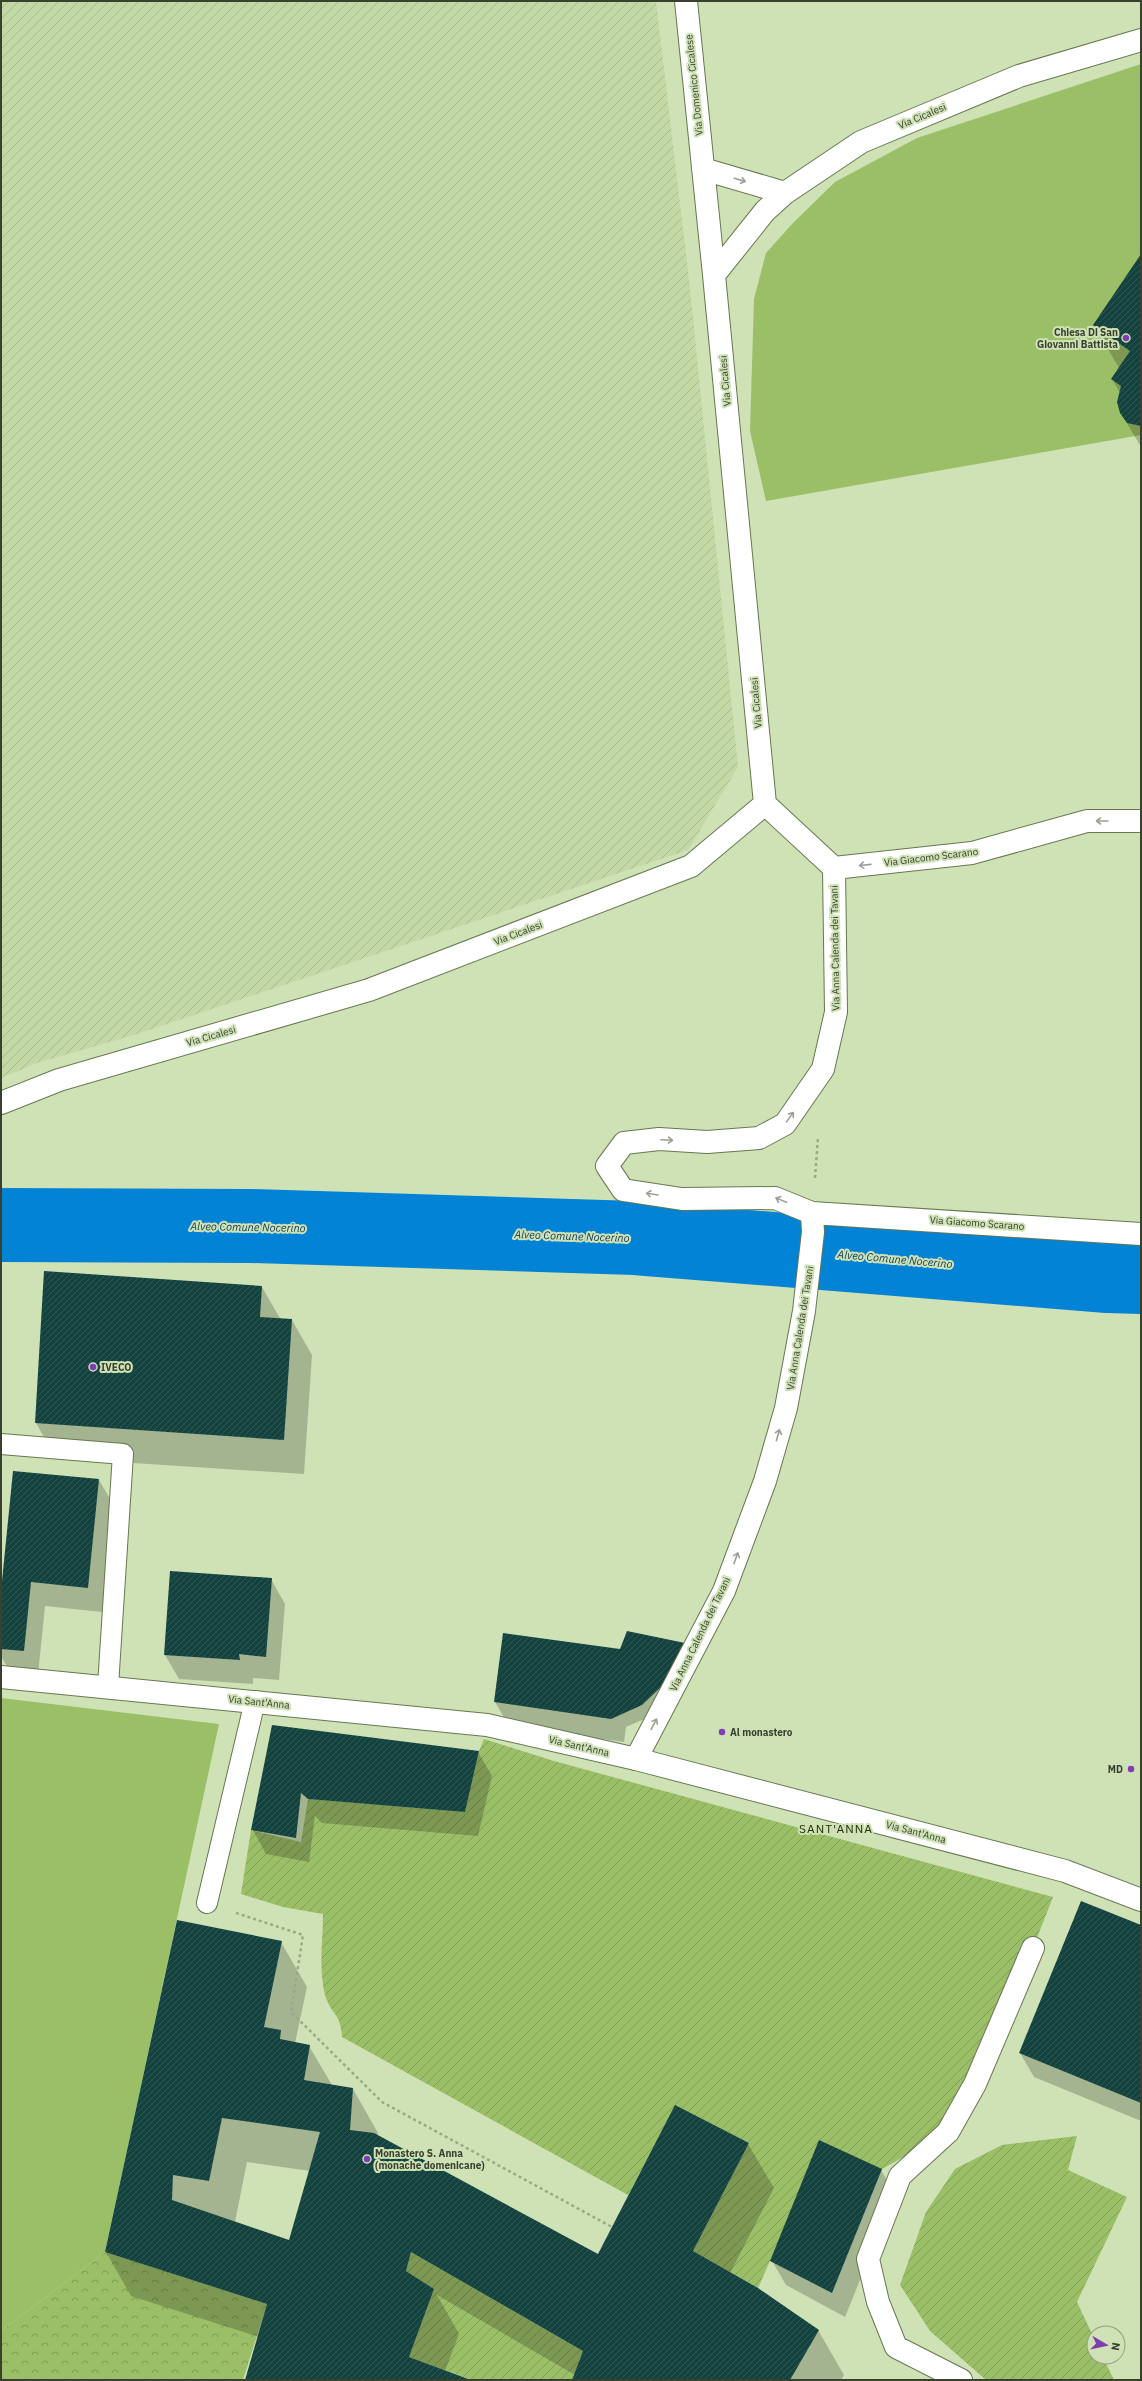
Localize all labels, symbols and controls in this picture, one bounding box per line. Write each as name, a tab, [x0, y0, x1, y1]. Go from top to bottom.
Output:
street label: Via Domenico Cicalese	[682, 33, 706, 136]
street label: Via Cicalesi	[896, 100, 948, 132]
one-way arrow	[734, 177, 747, 184]
place label: Chiesa Di San Giovanni Battista	[1037, 326, 1118, 351]
marker: Chiesa Di San Giovanni Battista	[1121, 333, 1131, 343]
street label: Via Cicalesi	[716, 355, 734, 407]
street label: Via Cicalesi	[747, 677, 765, 729]
one-way arrow	[1096, 817, 1109, 825]
street label: Via Giacomo Scarano	[883, 845, 979, 869]
one-way arrow	[859, 861, 872, 868]
street label: Via Anna Calenda dei Tavani	[827, 885, 843, 1011]
street label: Via Cicalesi	[492, 918, 544, 948]
street label: Via Cicalesi	[185, 1023, 237, 1049]
one-way arrow	[786, 1111, 794, 1122]
one-way arrow	[660, 1136, 673, 1143]
one-way arrow	[646, 1190, 659, 1198]
one-way arrow	[776, 1196, 788, 1204]
street label: Via Giacomo Scarano	[929, 1213, 1025, 1233]
water label: Alveo Comune Nocerino	[189, 1219, 306, 1235]
water label: Alveo Comune Nocerino	[513, 1227, 630, 1245]
water label: Alveo Comune Nocerino	[836, 1247, 953, 1271]
street label: Via Anna Calenda dei Tavani	[784, 1265, 816, 1391]
place label: IVECO	[101, 1361, 131, 1374]
marker: IVECO	[88, 1362, 98, 1372]
one-way arrow	[775, 1428, 782, 1441]
one-way arrow	[733, 1552, 741, 1564]
street label: Via Anna Calenda dei Tavani	[667, 1575, 733, 1693]
street label: Via Sant'Anna	[228, 1692, 291, 1712]
one-way arrow	[651, 1719, 659, 1731]
place label: Al monastero	[730, 1726, 793, 1739]
marker: Al monastero	[717, 1727, 727, 1737]
street label: Via Sant'Anna	[547, 1733, 611, 1759]
place label: MD	[1108, 1763, 1123, 1776]
marker: MD	[1126, 1764, 1136, 1774]
street label: Via Sant'Anna	[885, 1818, 948, 1846]
district label: SANT'ANNA	[799, 1821, 873, 1836]
place label: Monastero S. Anna (monache domenicane)	[375, 2147, 485, 2172]
marker: Monastero S. Anna (monache domenicane)	[362, 2154, 372, 2164]
north arrow	[1086, 2325, 1126, 2365]
text: N	[1108, 2342, 1123, 2352]

